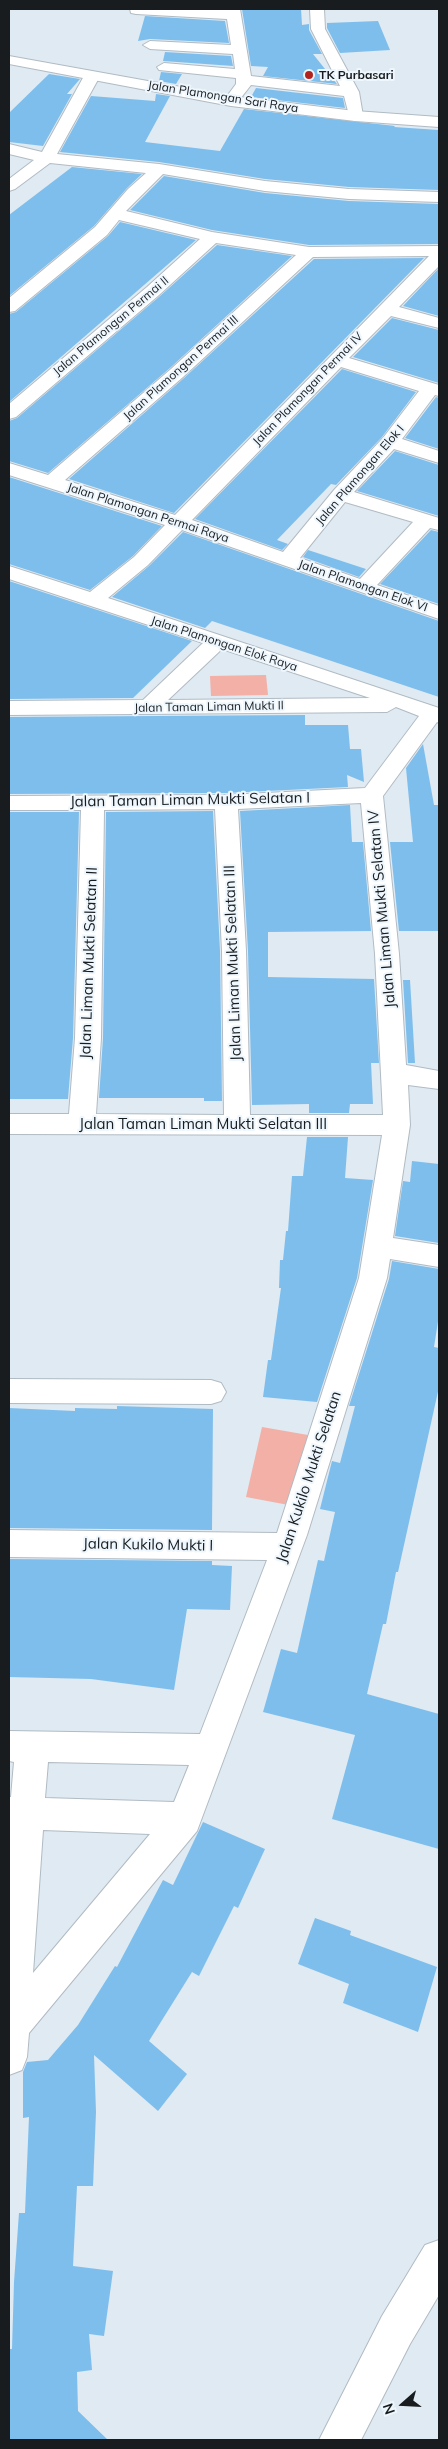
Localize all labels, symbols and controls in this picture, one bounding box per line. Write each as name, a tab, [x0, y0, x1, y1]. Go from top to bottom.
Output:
place label: TK Purbasari	[319, 68, 394, 82]
marker: TK Purbasari	[303, 69, 315, 81]
street label: Jalan Plamongan Sari Raya	[147, 78, 299, 116]
street label: Jalan Plamongan Permai II	[50, 273, 172, 379]
street label: Jalan Plamongan Permai III	[121, 313, 241, 423]
street label: Jalan Plamongan Permai IV	[250, 329, 366, 449]
street label: Jalan Plamongan Elok I	[313, 422, 407, 528]
street label: Jalan Plamongan Permai Raya	[65, 480, 231, 546]
street label: Jalan Plamongan Elok VI	[296, 557, 430, 615]
street label: Jalan Plamongan Elok Raya	[149, 613, 299, 675]
street label: Jalan Taman Liman Mukti II	[134, 698, 284, 716]
street label: Jalan Taman Liman Mukti Selatan I	[70, 789, 310, 811]
street label: Jalan Liman Mukti Selatan IV	[364, 809, 400, 1009]
street label: Jalan Liman Mukti Selatan III	[221, 865, 245, 1061]
street label: Jalan Liman Mukti Selatan II	[77, 867, 101, 1059]
street label: Jalan Taman Liman Mukti Selatan III	[79, 1115, 327, 1133]
street label: Jalan Kukilo Mukti Selatan	[273, 1389, 345, 1565]
street label: Jalan Kukilo Mukti I	[83, 1535, 213, 1555]
north arrow	[378, 2379, 428, 2429]
text: N	[379, 2401, 399, 2417]

